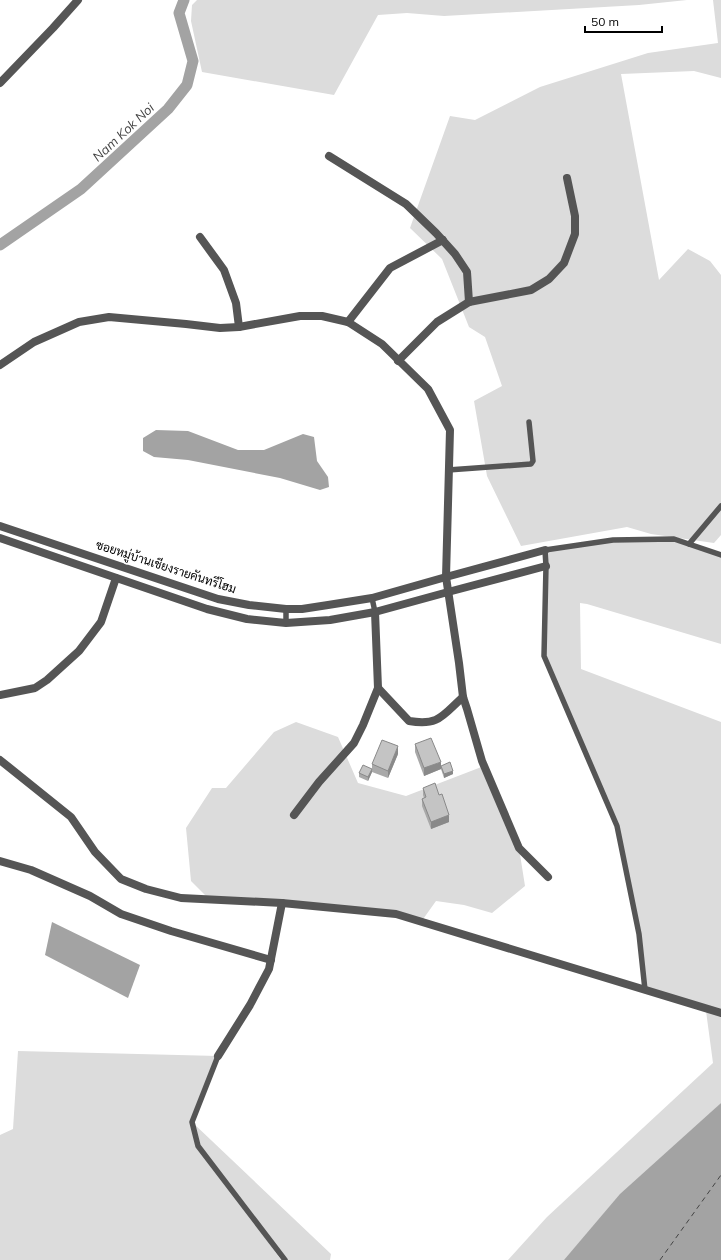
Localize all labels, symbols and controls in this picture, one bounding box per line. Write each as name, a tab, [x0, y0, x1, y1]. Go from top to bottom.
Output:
scale bar	[585, 8, 662, 34]
text: 50 m	[591, 14, 619, 29]
water label: Nam Kok Noi	[89, 99, 158, 165]
street label: ซอยหมู่บ้านเชียงรายคันทรีโฮม	[94, 537, 238, 597]

